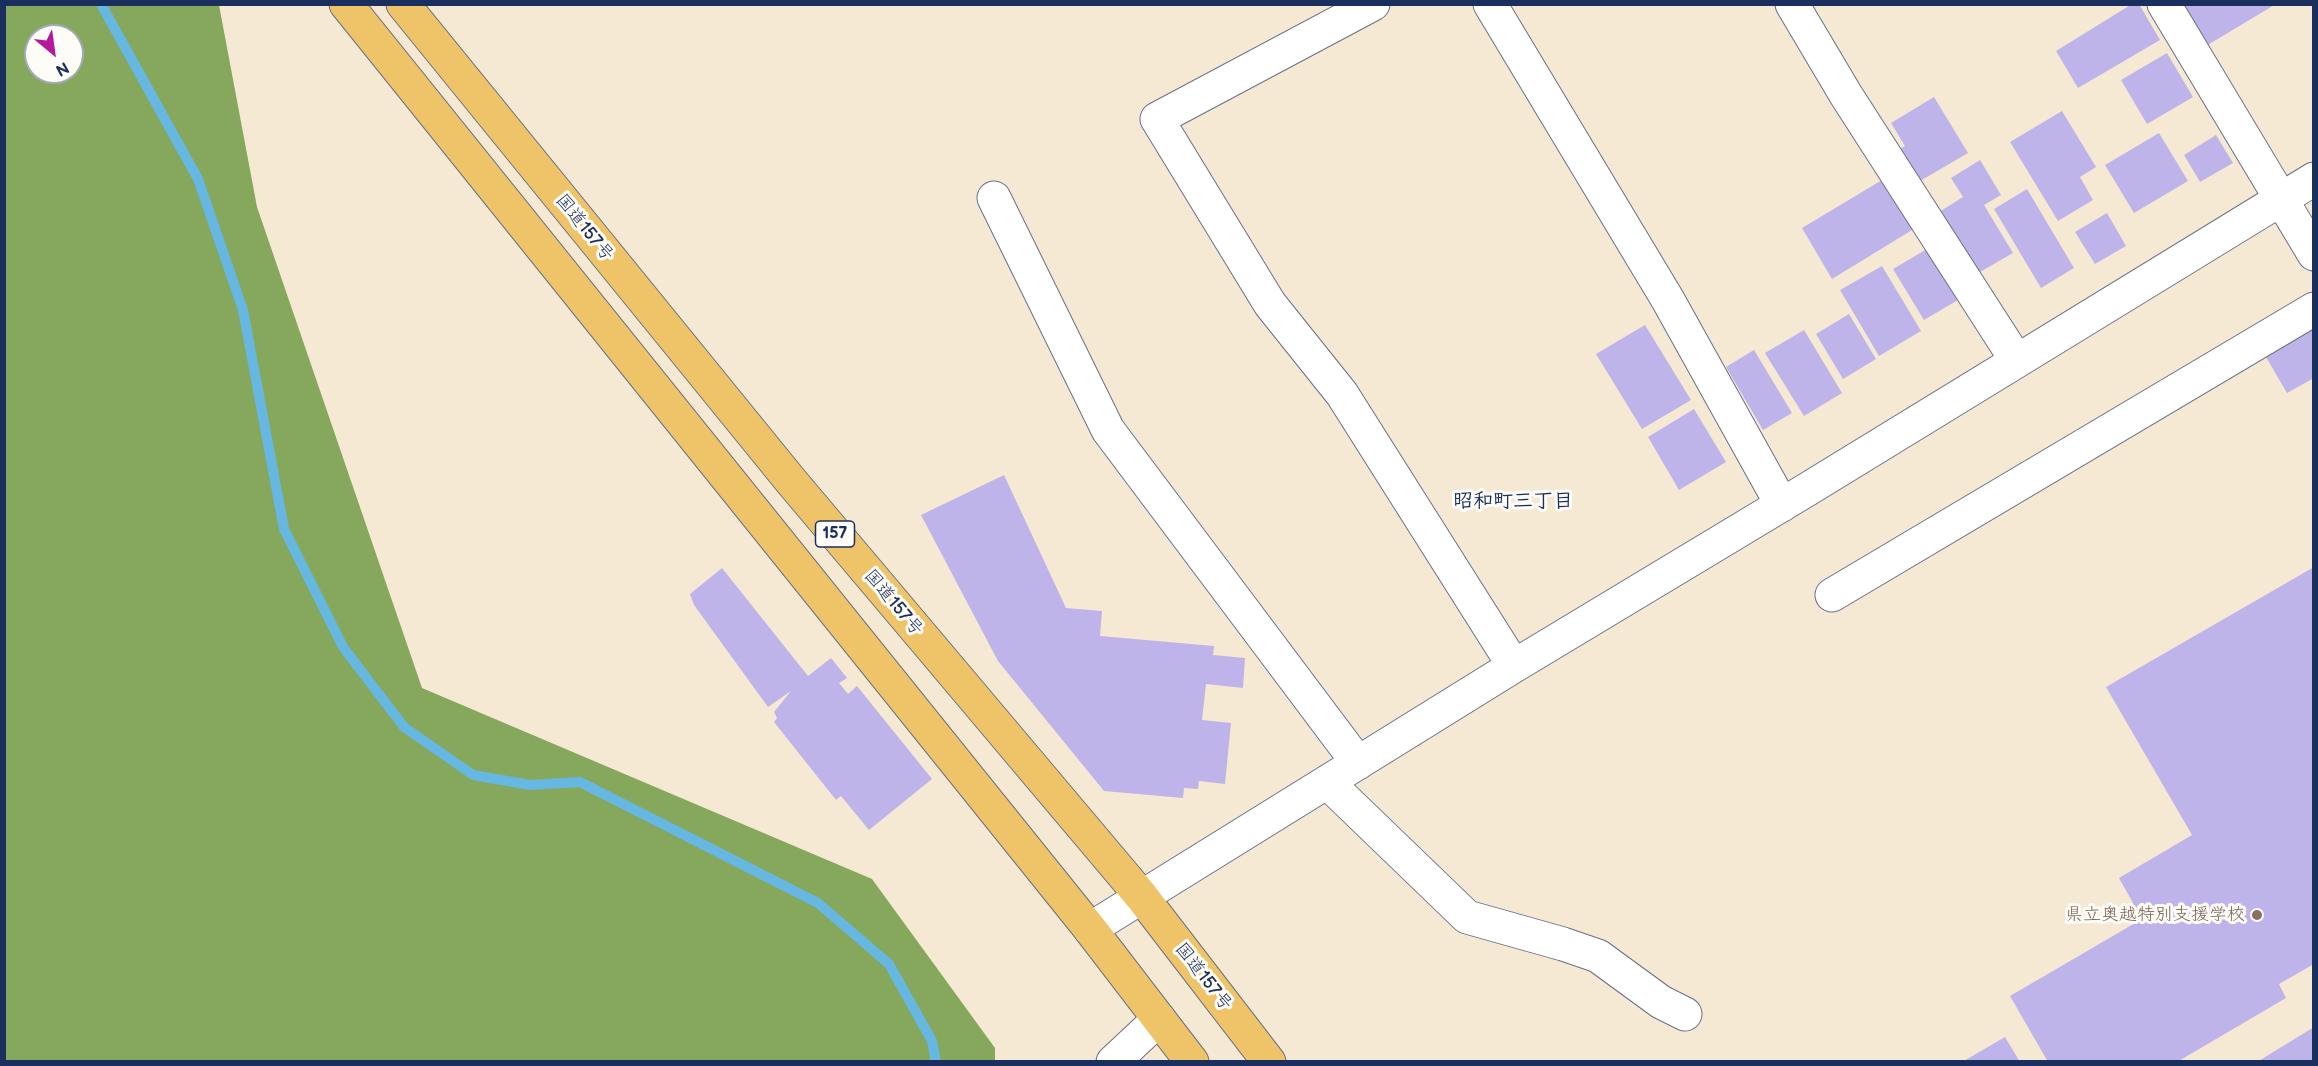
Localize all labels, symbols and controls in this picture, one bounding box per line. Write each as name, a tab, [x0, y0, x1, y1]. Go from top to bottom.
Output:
north arrow	[24, 24, 84, 84]
text: N	[52, 57, 72, 80]
street label: 国道157号	[550, 190, 618, 266]
district label: 昭和町三丁目	[1453, 490, 1573, 514]
road number: 157	[816, 521, 854, 547]
street label: 国道157号	[859, 565, 927, 641]
place label: 県立奥越特別支援学校	[2065, 904, 2245, 926]
marker: 県立奥越特別支援学校	[2250, 908, 2264, 922]
street label: 国道157号	[1170, 939, 1236, 1015]

